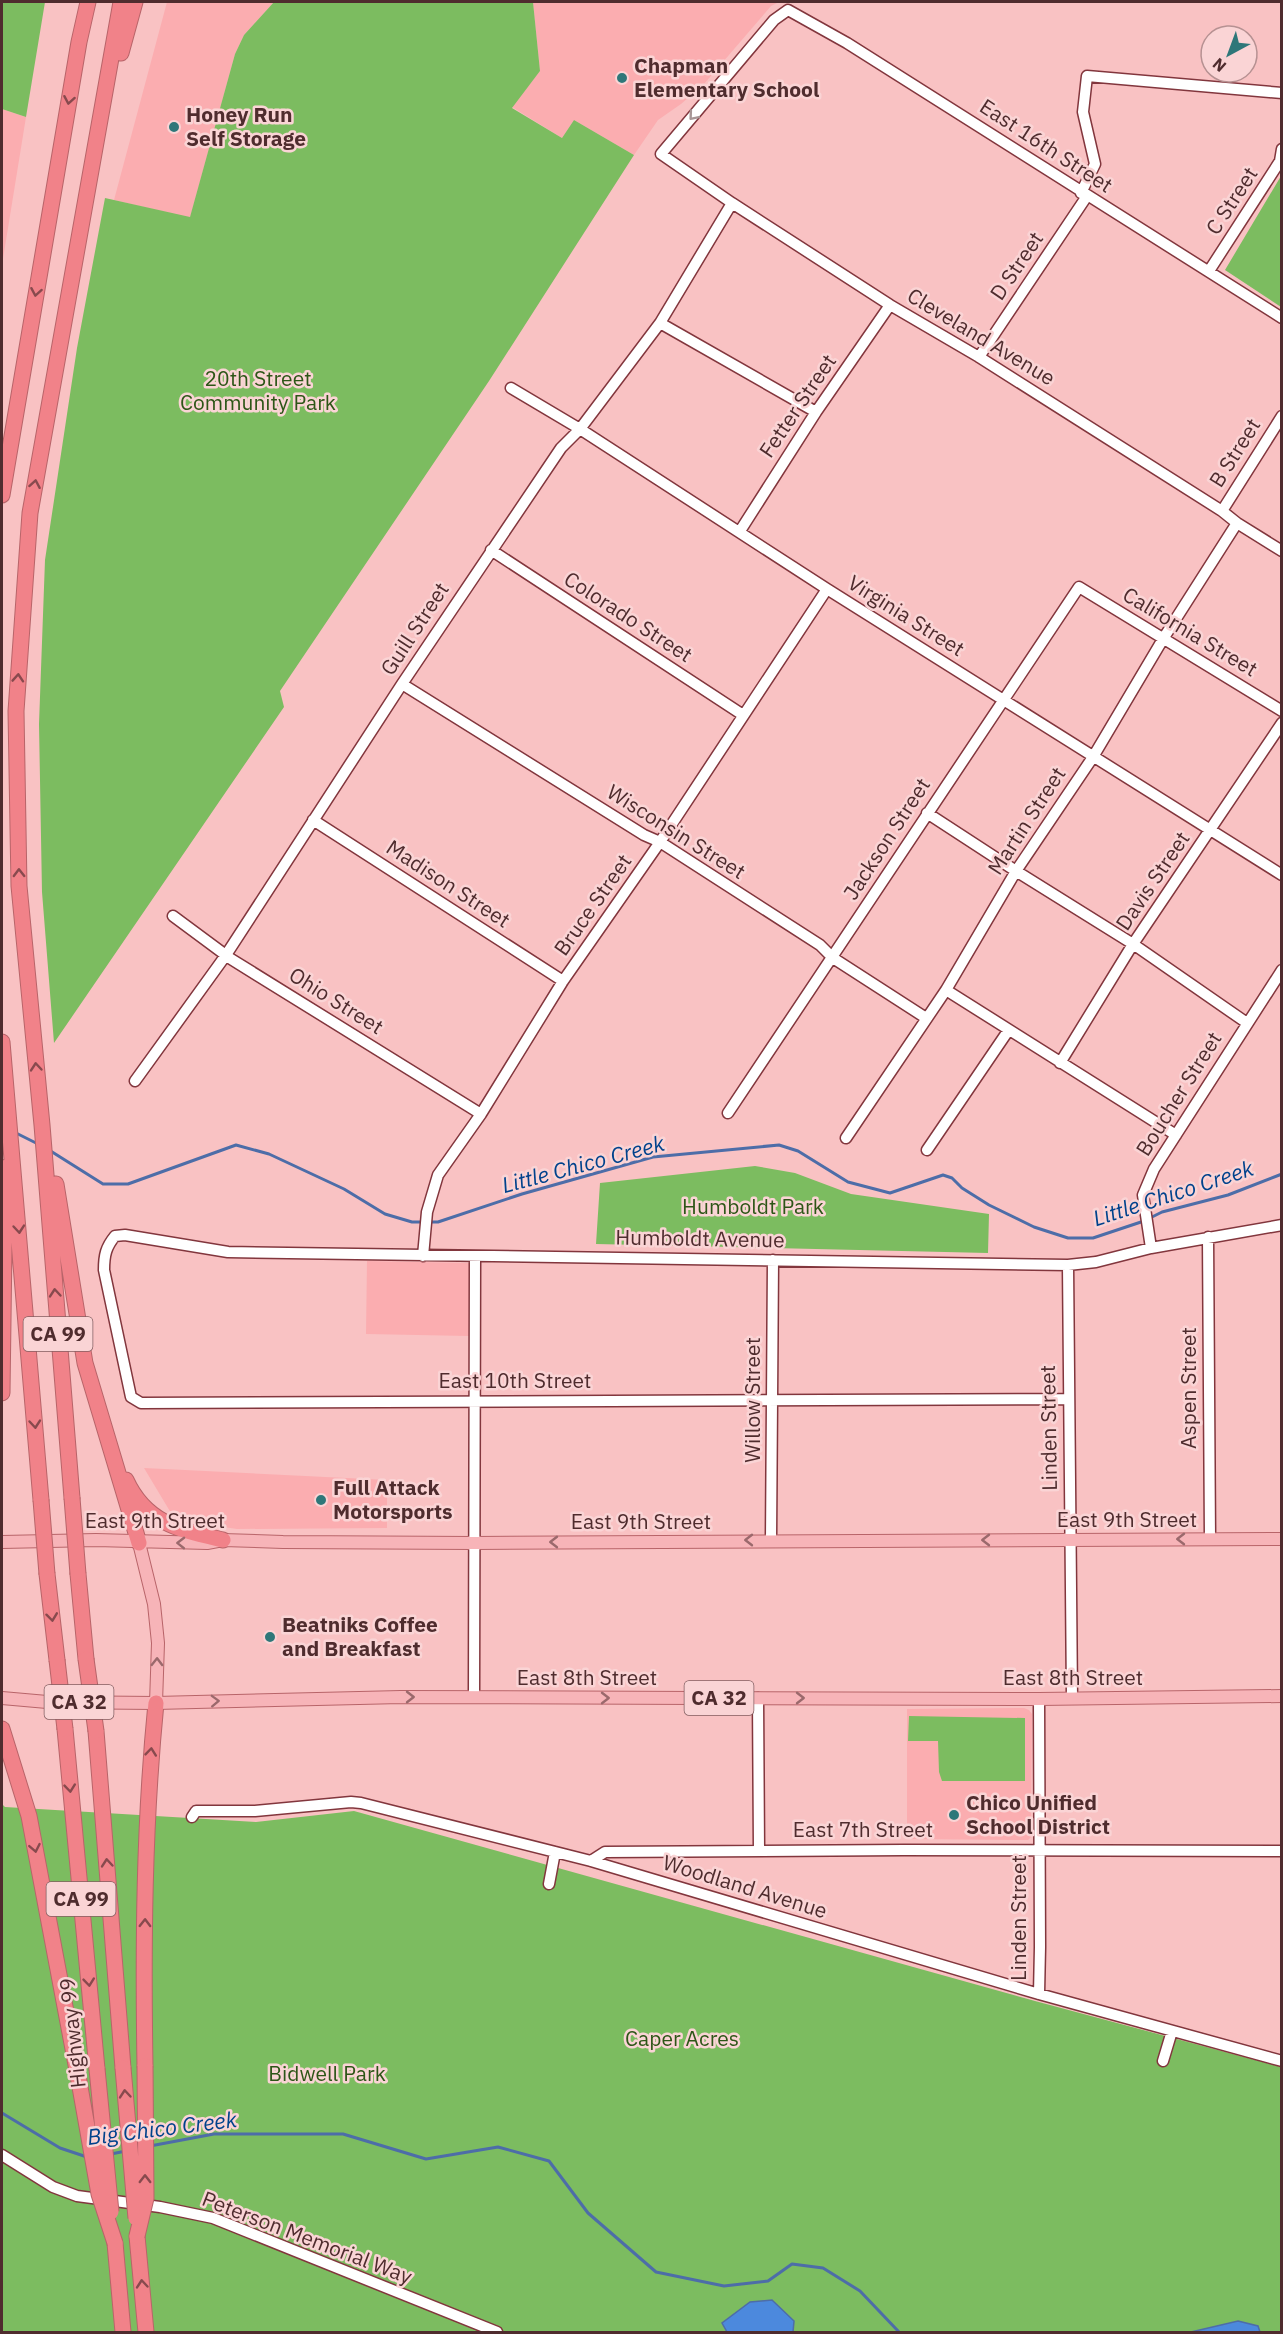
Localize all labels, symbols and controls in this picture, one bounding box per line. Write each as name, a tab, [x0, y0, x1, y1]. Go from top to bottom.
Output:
north arrow	[1199, 24, 1259, 84]
place label: Chapman Elementary School	[634, 51, 819, 103]
text: N	[1208, 54, 1230, 77]
marker: Chapman Elementary School	[615, 71, 629, 85]
street label: East 16th Street	[975, 92, 1118, 199]
one-way arrow	[63, 94, 76, 104]
place label: Honey Run Self Storage	[186, 100, 306, 152]
one-way arrow	[690, 109, 701, 120]
marker: Honey Run Self Storage	[167, 120, 181, 134]
street label: C Street	[1199, 161, 1263, 240]
street label: D Street	[983, 226, 1049, 305]
street label: Cleveland Avenue	[902, 281, 1061, 391]
one-way arrow	[30, 286, 43, 296]
street label: Fetter Street	[752, 348, 842, 463]
park label: 20th Street Community Park	[180, 364, 336, 416]
street label: B Street	[1202, 413, 1266, 492]
one-way arrow	[29, 479, 41, 489]
street label: Colorado Street	[559, 564, 698, 668]
street label: Virginia Street	[843, 568, 970, 662]
street label: Guill Street	[374, 577, 455, 680]
street label: California Street	[1118, 580, 1263, 682]
one-way arrow	[12, 673, 25, 682]
street label: Martin Street	[981, 761, 1071, 880]
street label: Jackson Street	[836, 772, 936, 905]
street label: Wisconsin Street	[602, 777, 751, 885]
street label: Davis Street	[1109, 826, 1196, 935]
street label: Madison Street	[381, 833, 516, 934]
street label: Bruce Street	[547, 848, 637, 961]
one-way arrow	[13, 868, 25, 877]
street label: Ohio Street	[284, 960, 389, 1040]
street label: Boucher Street	[1129, 1026, 1228, 1161]
one-way arrow	[30, 1063, 43, 1072]
water label: Little Chico Creek	[498, 1128, 668, 1199]
water label: Little Chico Creek	[1089, 1153, 1257, 1232]
park label: Humboldt Park	[682, 1192, 824, 1220]
street label: Humboldt Avenue	[615, 1223, 785, 1253]
one-way arrow	[12, 1225, 25, 1234]
one-way arrow	[49, 1289, 62, 1298]
road number: CA 99	[23, 1317, 92, 1351]
street label: Aspen Street	[1174, 1327, 1202, 1449]
street label: Willow Street	[738, 1337, 766, 1463]
street label: Linden Street	[1033, 1365, 1063, 1491]
street label: East 10th Street	[439, 1366, 591, 1394]
one-way arrow	[28, 1419, 41, 1428]
place label: Full Attack Motorsports	[333, 1473, 453, 1525]
marker: Full Attack Motorsports	[314, 1493, 328, 1507]
street label: East 9th Street	[1057, 1505, 1197, 1533]
street label: East 9th Street	[85, 1506, 225, 1534]
street label: East 9th Street	[571, 1507, 711, 1535]
one-way arrow	[1177, 1533, 1186, 1545]
one-way arrow	[745, 1534, 754, 1546]
one-way arrow	[982, 1534, 991, 1546]
one-way arrow	[550, 1536, 559, 1548]
one-way arrow	[177, 1537, 186, 1549]
place label: Beatniks Coffee and Breakfast	[282, 1610, 438, 1662]
one-way arrow	[45, 1613, 58, 1622]
marker: Beatniks Coffee and Breakfast	[263, 1630, 277, 1644]
one-way arrow	[151, 1658, 163, 1667]
street label: East 8th Street	[517, 1663, 657, 1691]
street label: East 8th Street	[1003, 1663, 1143, 1691]
road number: CA 32	[684, 1681, 754, 1715]
road number: CA 32	[44, 1685, 113, 1719]
one-way arrow	[405, 1691, 414, 1703]
one-way arrow	[600, 1692, 609, 1704]
one-way arrow	[795, 1692, 804, 1704]
one-way arrow	[210, 1694, 219, 1707]
one-way arrow	[144, 1747, 157, 1757]
one-way arrow	[63, 1783, 76, 1792]
place label: Chico Unified School District	[966, 1788, 1110, 1840]
marker: Chico Unified School District	[947, 1808, 961, 1822]
street label: East 7th Street	[793, 1815, 933, 1843]
one-way arrow	[28, 1843, 41, 1853]
street label: Woodland Avenue	[660, 1848, 831, 1924]
street label: Linden Street	[1004, 1855, 1032, 1981]
one-way arrow	[100, 1859, 113, 1868]
road number: CA 99	[46, 1882, 116, 1916]
one-way arrow	[139, 1919, 151, 1928]
street label: Highway 99	[52, 1977, 92, 2090]
one-way arrow	[82, 1977, 95, 1986]
park label: Caper Acres	[625, 2024, 739, 2052]
park label: Bidwell Park	[268, 2059, 386, 2087]
one-way arrow	[119, 2090, 132, 2099]
water label: Big Chico Creek	[86, 2104, 239, 2151]
one-way arrow	[139, 2174, 152, 2183]
street label: Peterson Memorial Way	[198, 2184, 417, 2290]
one-way arrow	[135, 2280, 148, 2289]

